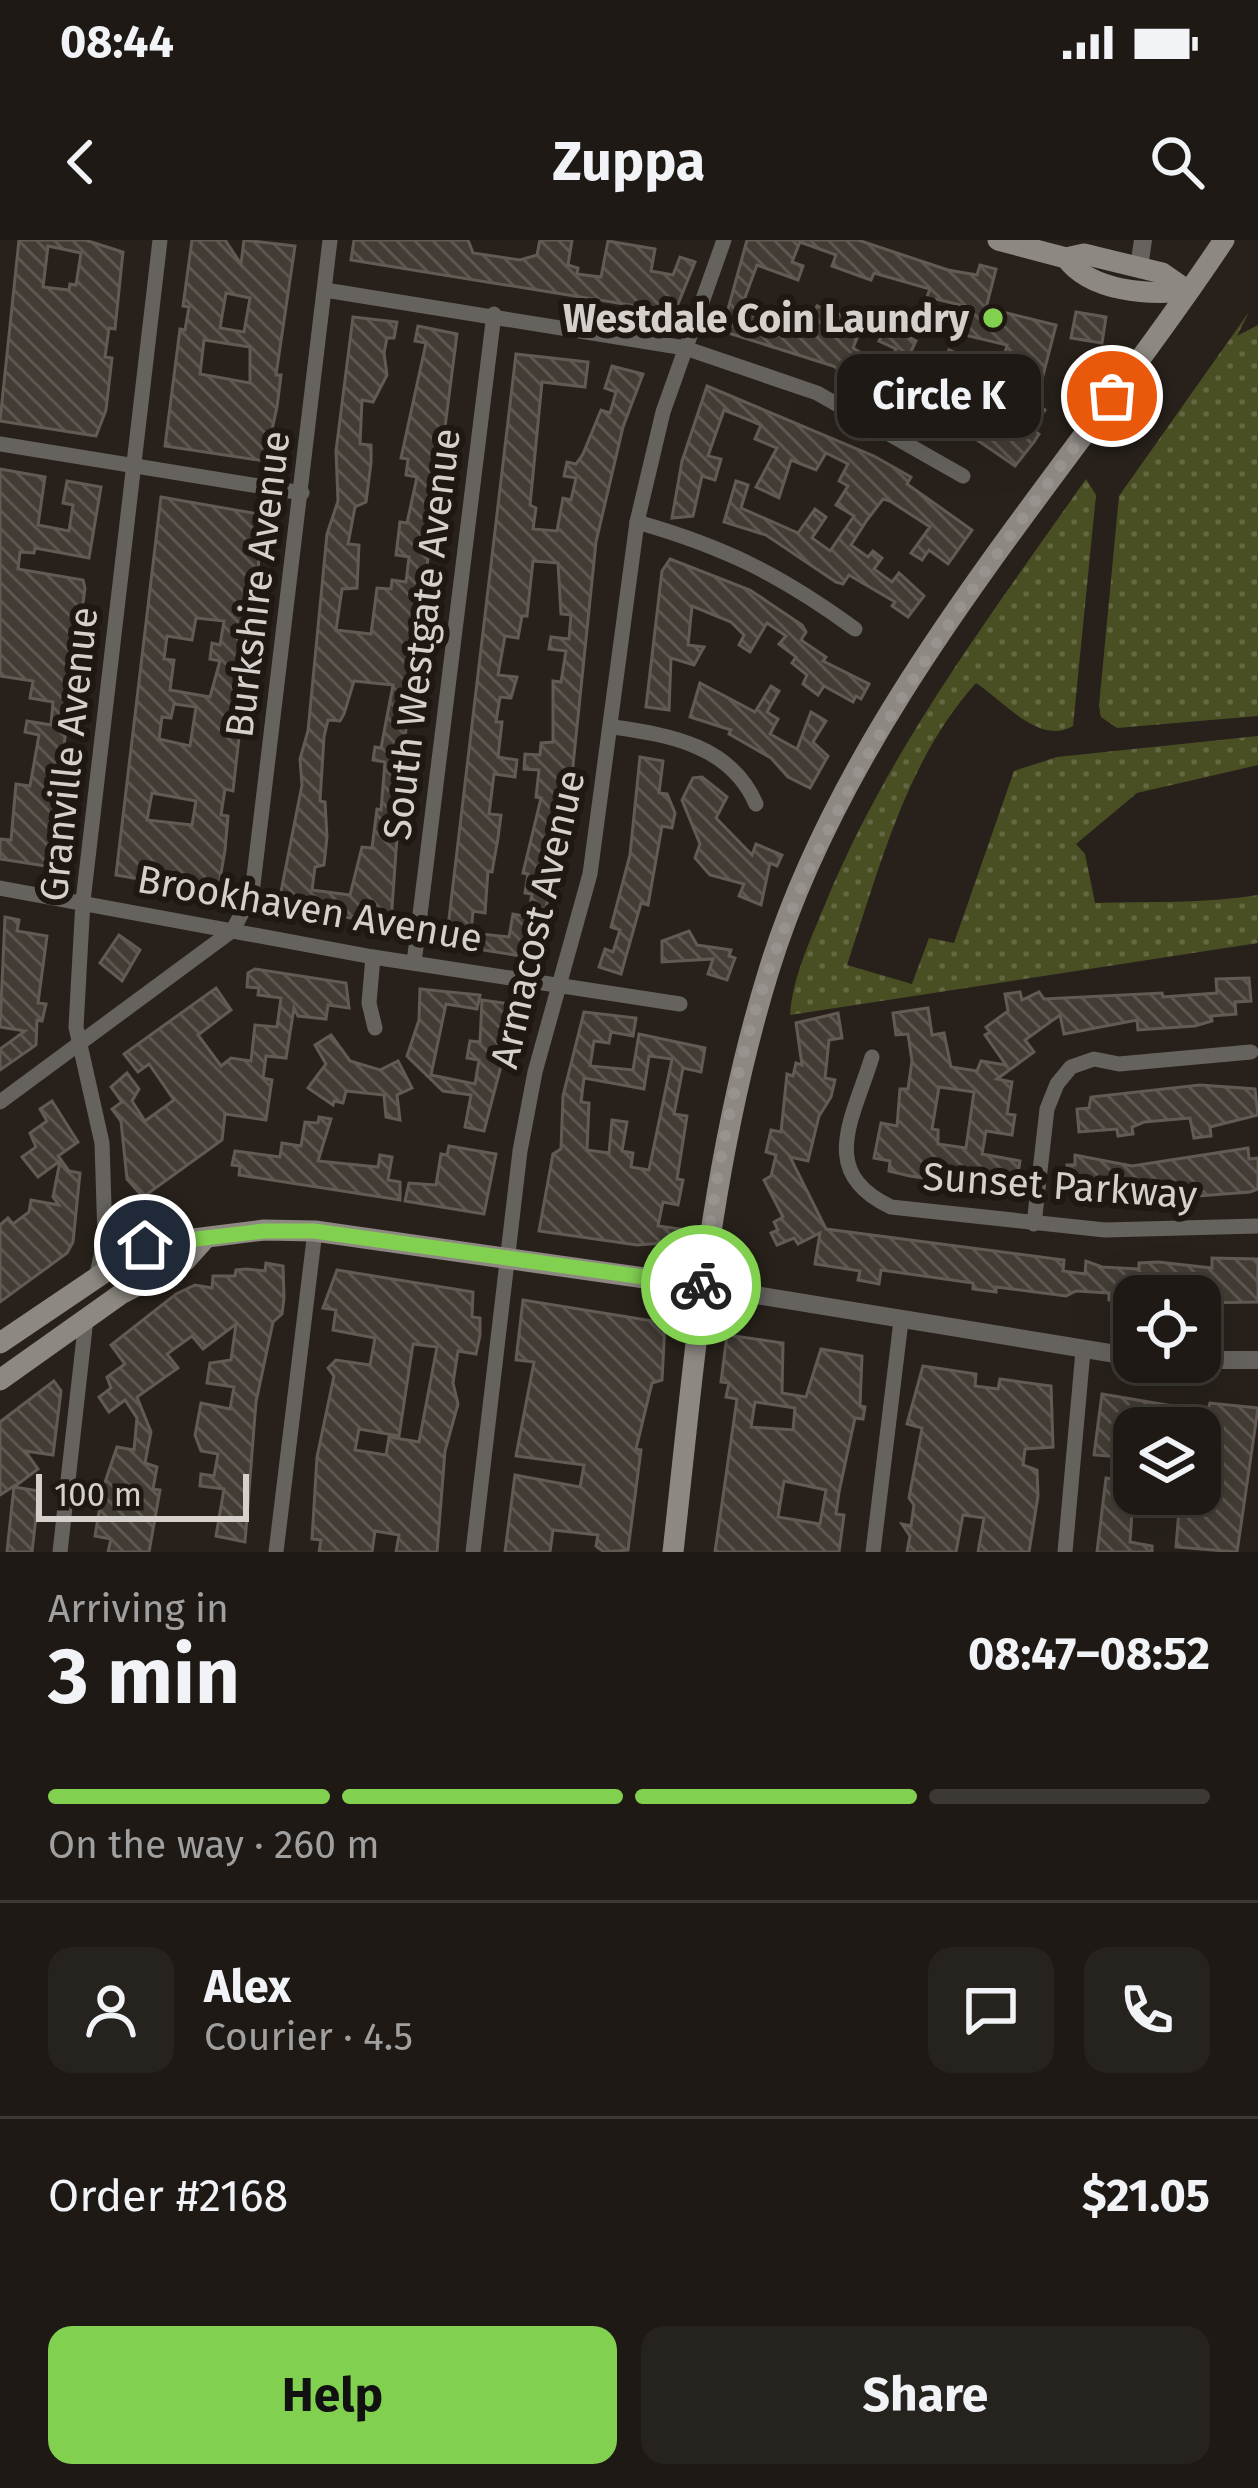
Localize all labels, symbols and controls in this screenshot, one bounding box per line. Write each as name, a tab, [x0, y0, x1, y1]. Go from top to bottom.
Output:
text: 08:44	[60, 15, 174, 69]
icon: back	[48, 129, 114, 195]
icon: search	[1144, 129, 1210, 195]
text: Zuppa	[553, 130, 705, 194]
place label: Westdale Coin Laundry	[563, 296, 970, 342]
marker: Westdale Coin Laundry	[980, 305, 1006, 331]
pin	[1061, 345, 1163, 447]
callout: Circle K	[836, 354, 1040, 438]
icon: bag	[1079, 363, 1145, 429]
text: Circle K	[872, 373, 1006, 419]
street label: South Westgate Avenue	[374, 426, 470, 842]
street label: Burkshire Avenue	[216, 428, 300, 740]
street label: Granville Avenue	[31, 605, 107, 904]
street label: Armacost Avenue	[481, 766, 595, 1073]
street label: Brookhaven Avenue	[134, 856, 486, 962]
street label: Sunset Parkway	[921, 1153, 1199, 1219]
pin	[94, 1194, 196, 1296]
icon: home	[112, 1212, 178, 1278]
courier	[641, 1225, 761, 1345]
icon: bike	[668, 1252, 734, 1318]
map controls	[1113, 1275, 1221, 1515]
button: locate	[1113, 1275, 1221, 1383]
button: layers	[1113, 1407, 1221, 1515]
scale bar	[36, 1468, 249, 1521]
text: 100 m	[54, 1475, 142, 1515]
text: Arriving in	[48, 1586, 229, 1632]
text: 08:47–08:52	[968, 1627, 1210, 1681]
text: 3 min	[48, 1630, 240, 1724]
text: On the way · 260 m	[48, 1822, 380, 1868]
button: person	[48, 1947, 174, 2073]
button: chat	[928, 1947, 1054, 2073]
button: phone	[1084, 1947, 1210, 2073]
text: Alex	[204, 1960, 291, 2014]
text: Courier · 4.5	[204, 2014, 413, 2060]
text: Order #2168	[48, 2169, 288, 2223]
text: $21.05	[1082, 2169, 1210, 2223]
button: Help	[48, 2326, 617, 2464]
button: Share	[641, 2326, 1210, 2464]

